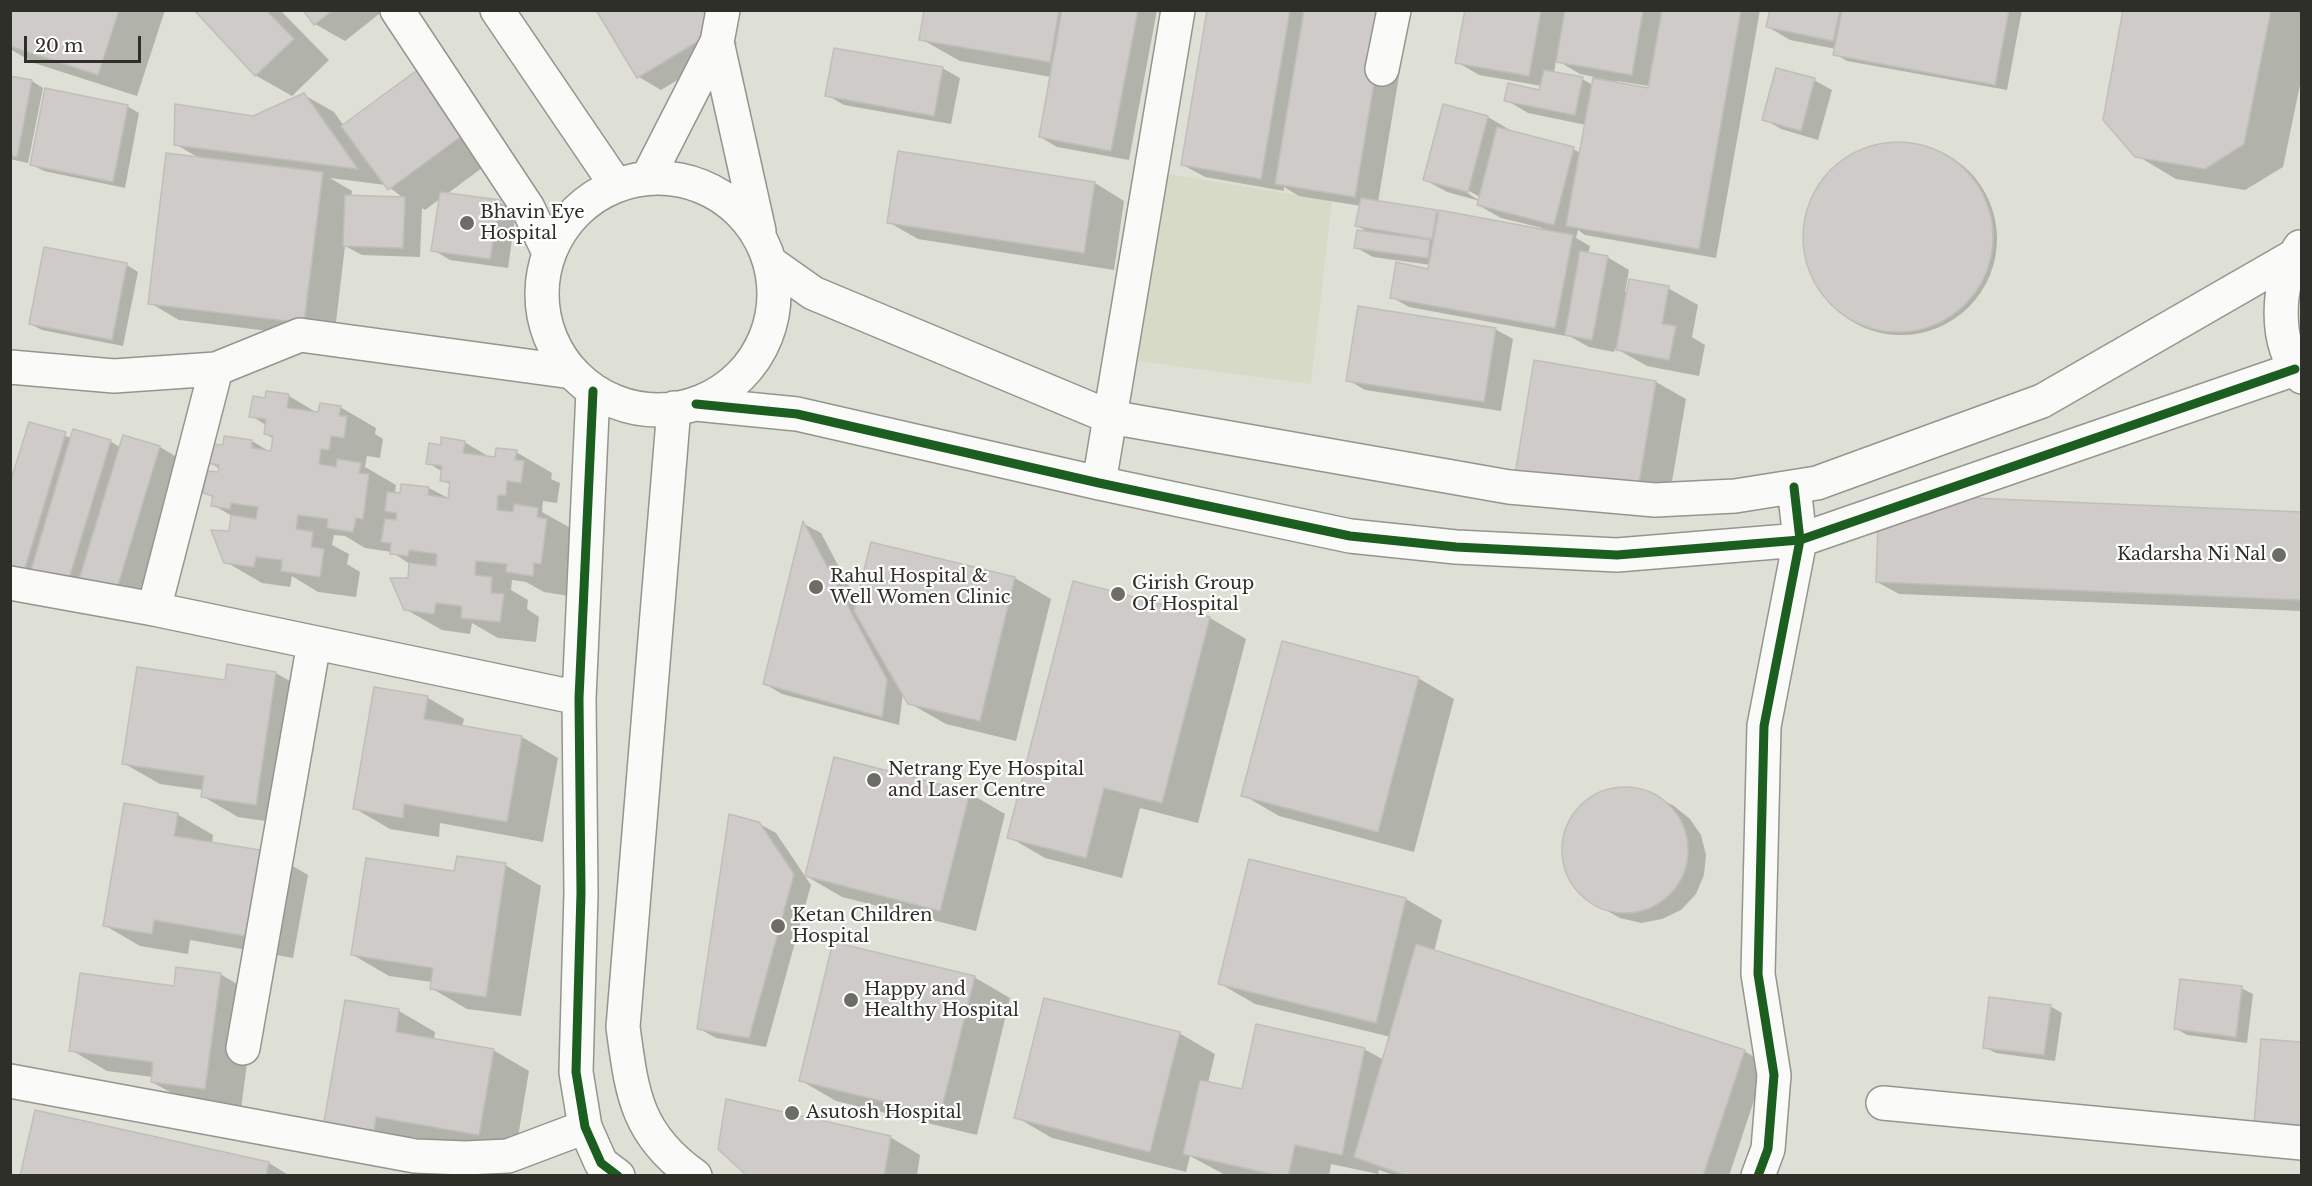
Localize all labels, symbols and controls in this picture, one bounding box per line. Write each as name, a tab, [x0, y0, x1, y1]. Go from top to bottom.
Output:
scale bar	[27, 24, 144, 62]
text: 20 m	[35, 35, 83, 57]
place label: Bhavin Eye Hospital	[480, 202, 585, 244]
marker: Bhavin Eye Hospital	[458, 214, 476, 232]
place label: Kadarsha Ni Nal	[2117, 544, 2266, 566]
marker: Kadarsha Ni Nal	[2270, 546, 2288, 564]
place label: Rahul Hospital & Well Women Clinic	[830, 566, 1010, 608]
place label: Girish Group Of Hospital	[1132, 573, 1254, 616]
marker: Rahul Hospital & Well Women Clinic	[807, 578, 825, 596]
marker: Girish Group Of Hospital	[1109, 585, 1127, 603]
place label: Netrang Eye Hospital and Laser Centre	[888, 759, 1084, 802]
marker: Netrang Eye Hospital and Laser Centre	[865, 771, 883, 789]
place label: Ketan Children Hospital	[792, 905, 932, 948]
marker: Ketan Children Hospital	[769, 917, 787, 935]
place label: Happy and Healthy Hospital	[864, 979, 1019, 1022]
marker: Happy and Healthy Hospital	[842, 991, 860, 1009]
place label: Asutosh Hospital	[806, 1102, 962, 1124]
marker: Asutosh Hospital	[783, 1104, 801, 1122]

